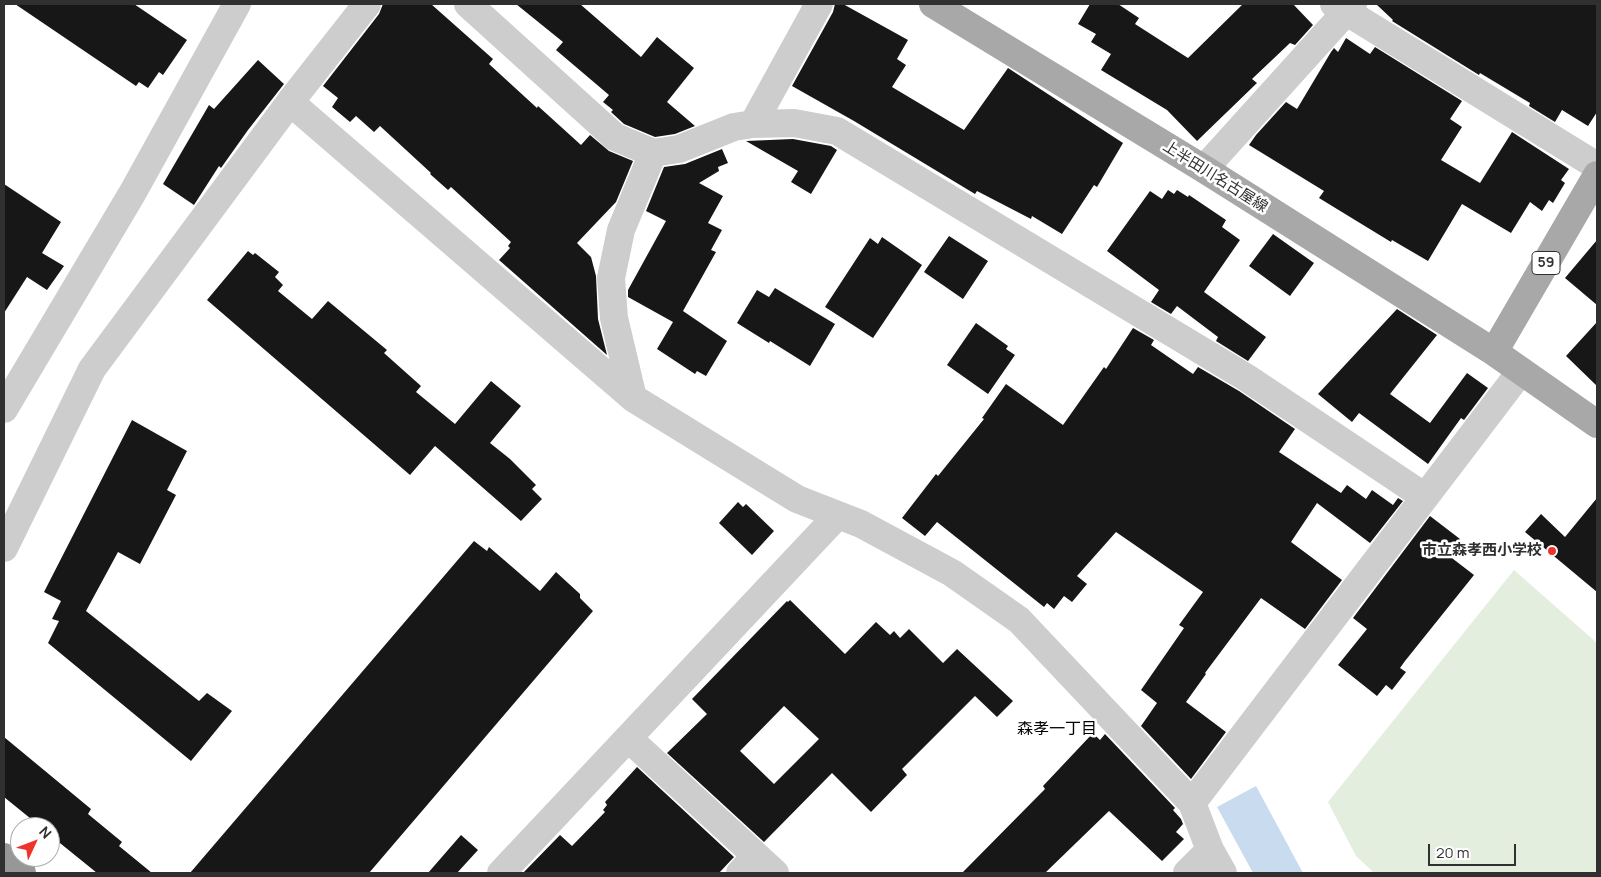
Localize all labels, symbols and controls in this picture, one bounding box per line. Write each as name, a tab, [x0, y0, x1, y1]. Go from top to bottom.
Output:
street label: 上半田川名古屋線	[1159, 138, 1271, 216]
road number: 59	[1532, 252, 1560, 274]
place label: 市立森孝西小学校	[1422, 542, 1542, 560]
marker: 市立森孝西小学校	[1546, 545, 1558, 557]
district label: 森孝一丁目	[1017, 720, 1097, 740]
north arrow	[10, 817, 60, 867]
text: N	[35, 822, 56, 842]
scale bar	[1431, 834, 1518, 866]
text: 20 m	[1436, 842, 1469, 863]

